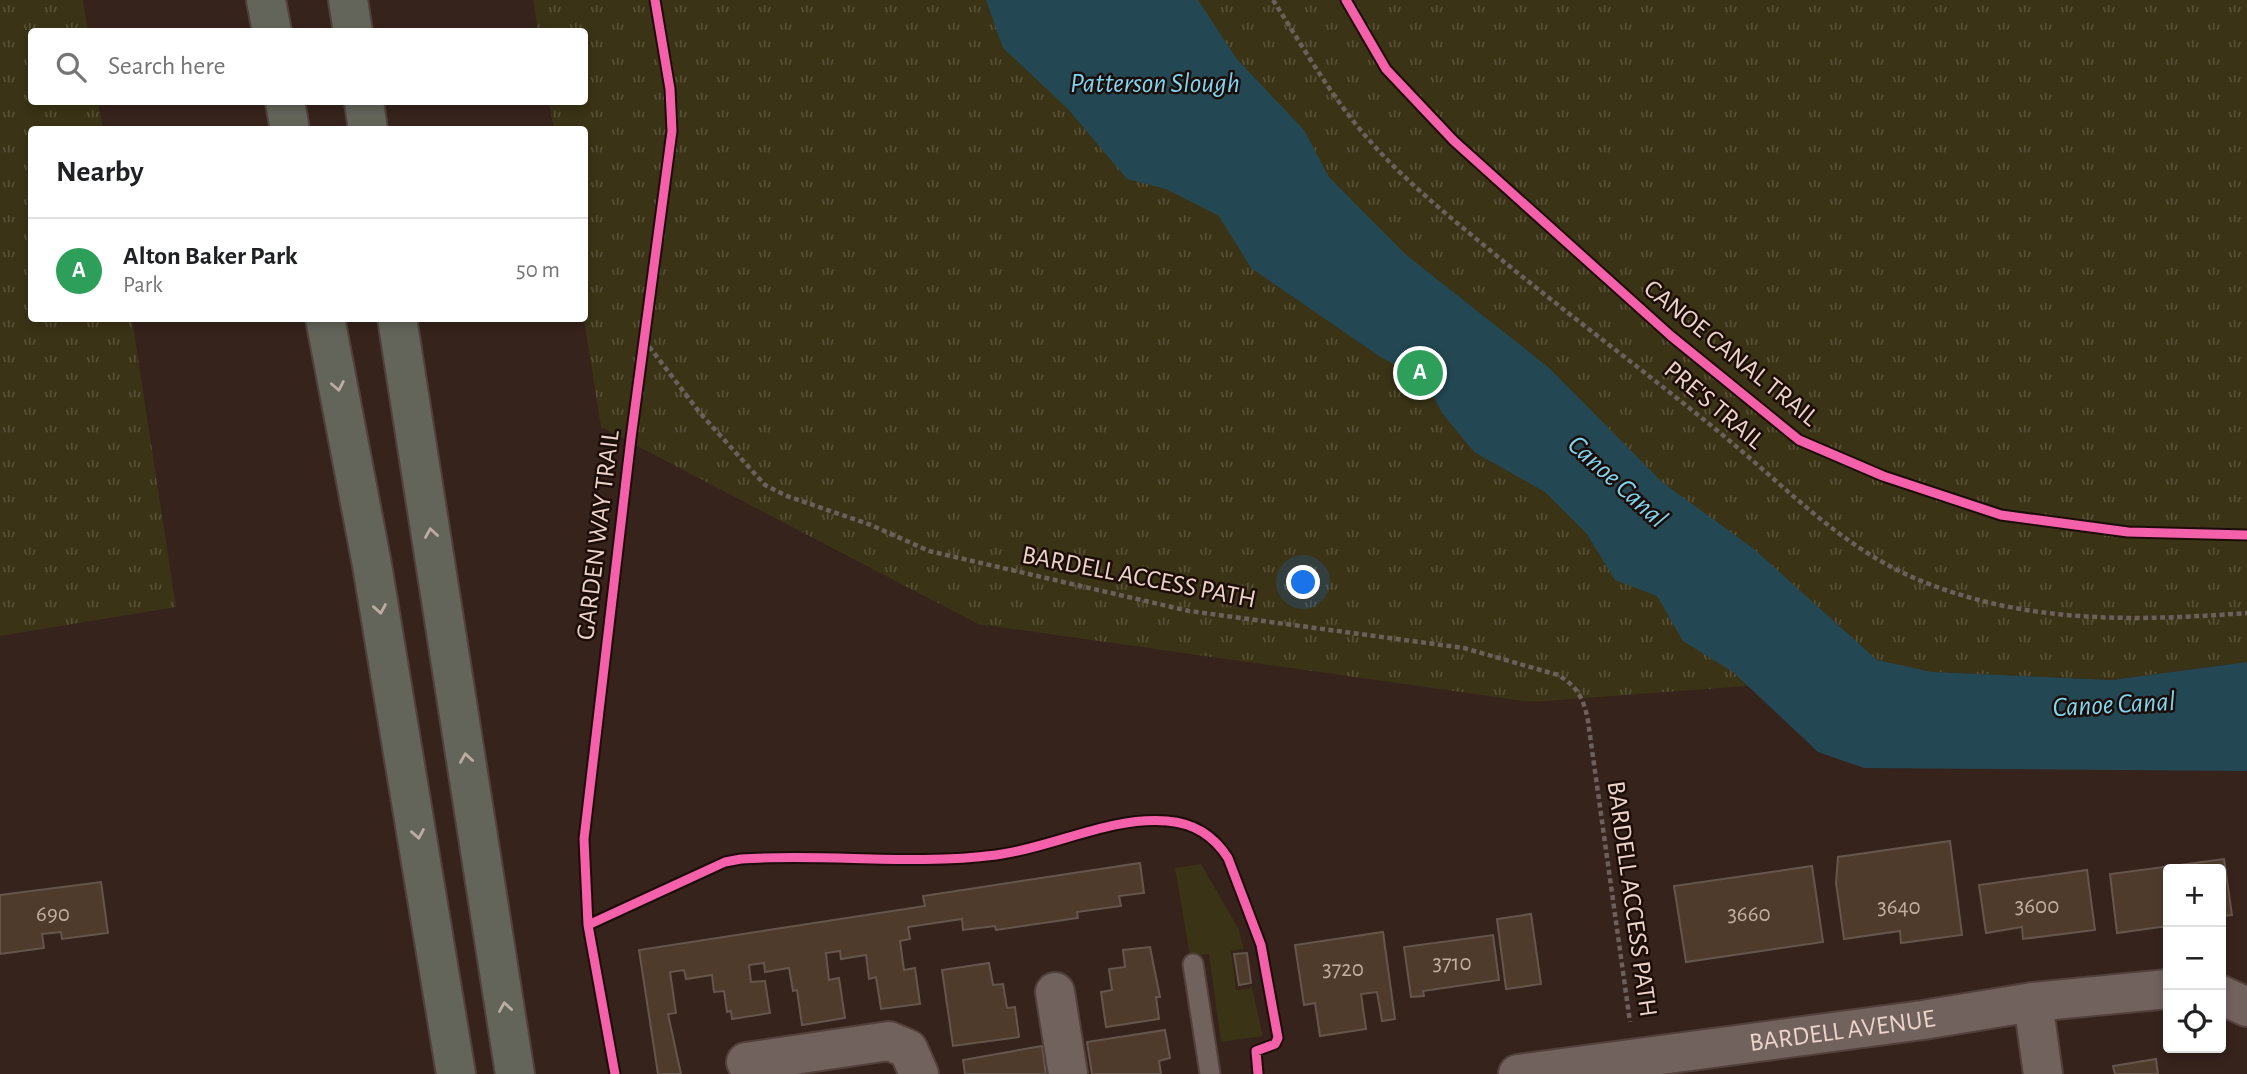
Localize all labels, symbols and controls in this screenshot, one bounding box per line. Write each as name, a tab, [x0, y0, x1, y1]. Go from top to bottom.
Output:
search box	[28, 28, 588, 105]
icon: search	[52, 48, 90, 86]
text: Search here	[108, 53, 226, 79]
water label: Patterson Slough	[1070, 70, 1240, 98]
text: Nearby	[56, 157, 144, 187]
text: Alton Baker Park	[123, 243, 298, 269]
text: A	[72, 259, 86, 282]
text: 50 m	[516, 259, 560, 282]
text: Park	[123, 274, 163, 297]
street label: CANOE CANAL TRAIL	[1639, 275, 1823, 431]
pin: A	[1397, 347, 1443, 399]
street label: PRE'S TRAIL	[1659, 356, 1769, 454]
one-way arrow	[330, 380, 345, 392]
street label: GARDEN WAY TRAIL	[572, 429, 624, 641]
water label: Canoe Canal	[1562, 430, 1672, 534]
one-way arrow	[424, 527, 439, 539]
street label: BARDELL ACCESS PATH	[1020, 542, 1258, 612]
your location	[1286, 565, 1320, 599]
one-way arrow	[372, 603, 387, 615]
water label: Canoe Canal	[2052, 688, 2176, 722]
one-way arrow	[459, 752, 474, 763]
street label: BARDELL ACCESS PATH	[1603, 779, 1661, 1019]
one-way arrow	[410, 828, 425, 839]
map controls	[2163, 864, 2226, 1053]
button: +	[2163, 864, 2226, 927]
house number: 3600	[2015, 895, 2059, 918]
house number: 3640	[1877, 896, 1921, 919]
house number: 690	[36, 903, 70, 926]
house number: 3660	[1727, 903, 1771, 926]
button: −	[2163, 927, 2226, 990]
house number: 3710	[1432, 952, 1472, 975]
house number: 3720	[1322, 958, 1364, 981]
button: locate	[2163, 990, 2226, 1053]
one-way arrow	[498, 1001, 513, 1012]
street label: BARDELL AVENUE	[1748, 1005, 1937, 1056]

